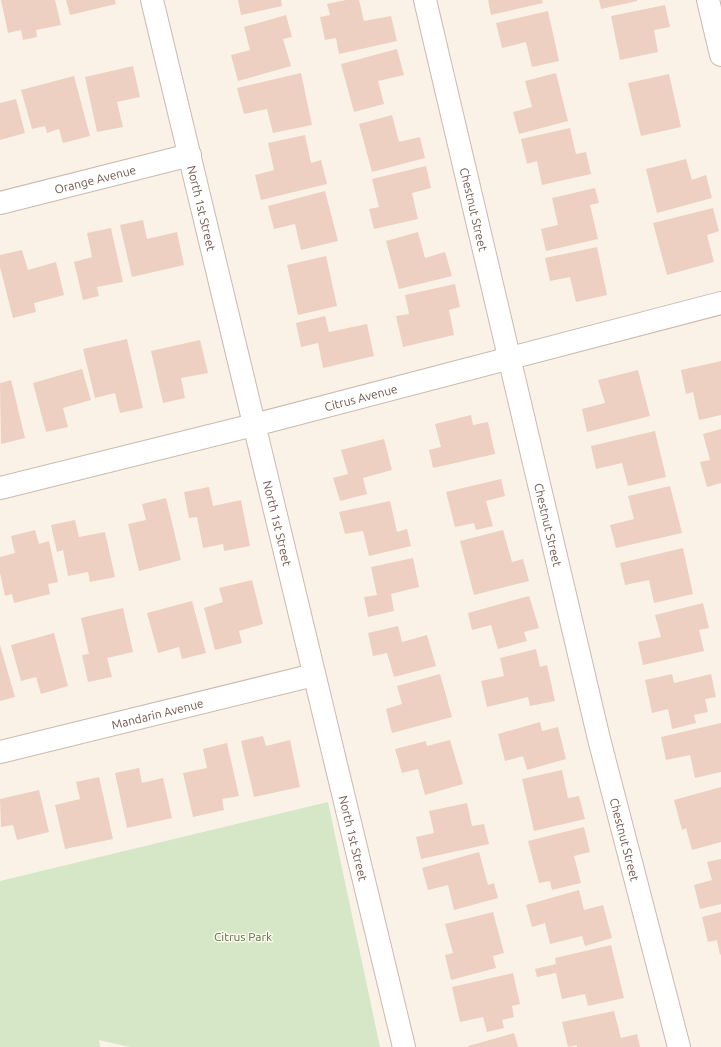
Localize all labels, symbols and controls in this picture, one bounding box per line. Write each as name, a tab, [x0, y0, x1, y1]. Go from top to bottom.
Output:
street label: Orange Avenue	[53, 162, 137, 196]
street label: North 1st Street	[186, 164, 219, 252]
street label: Chestnut Street	[458, 166, 490, 253]
street label: Citrus Avenue	[323, 381, 399, 413]
street label: North 1st Street	[261, 479, 295, 567]
street label: Chestnut Street	[532, 482, 565, 568]
street label: Mandarin Avenue	[110, 696, 205, 731]
street label: North 1st Street	[337, 794, 370, 882]
street label: Chestnut Street	[608, 796, 642, 883]
park label: Citrus Park	[214, 930, 272, 943]

